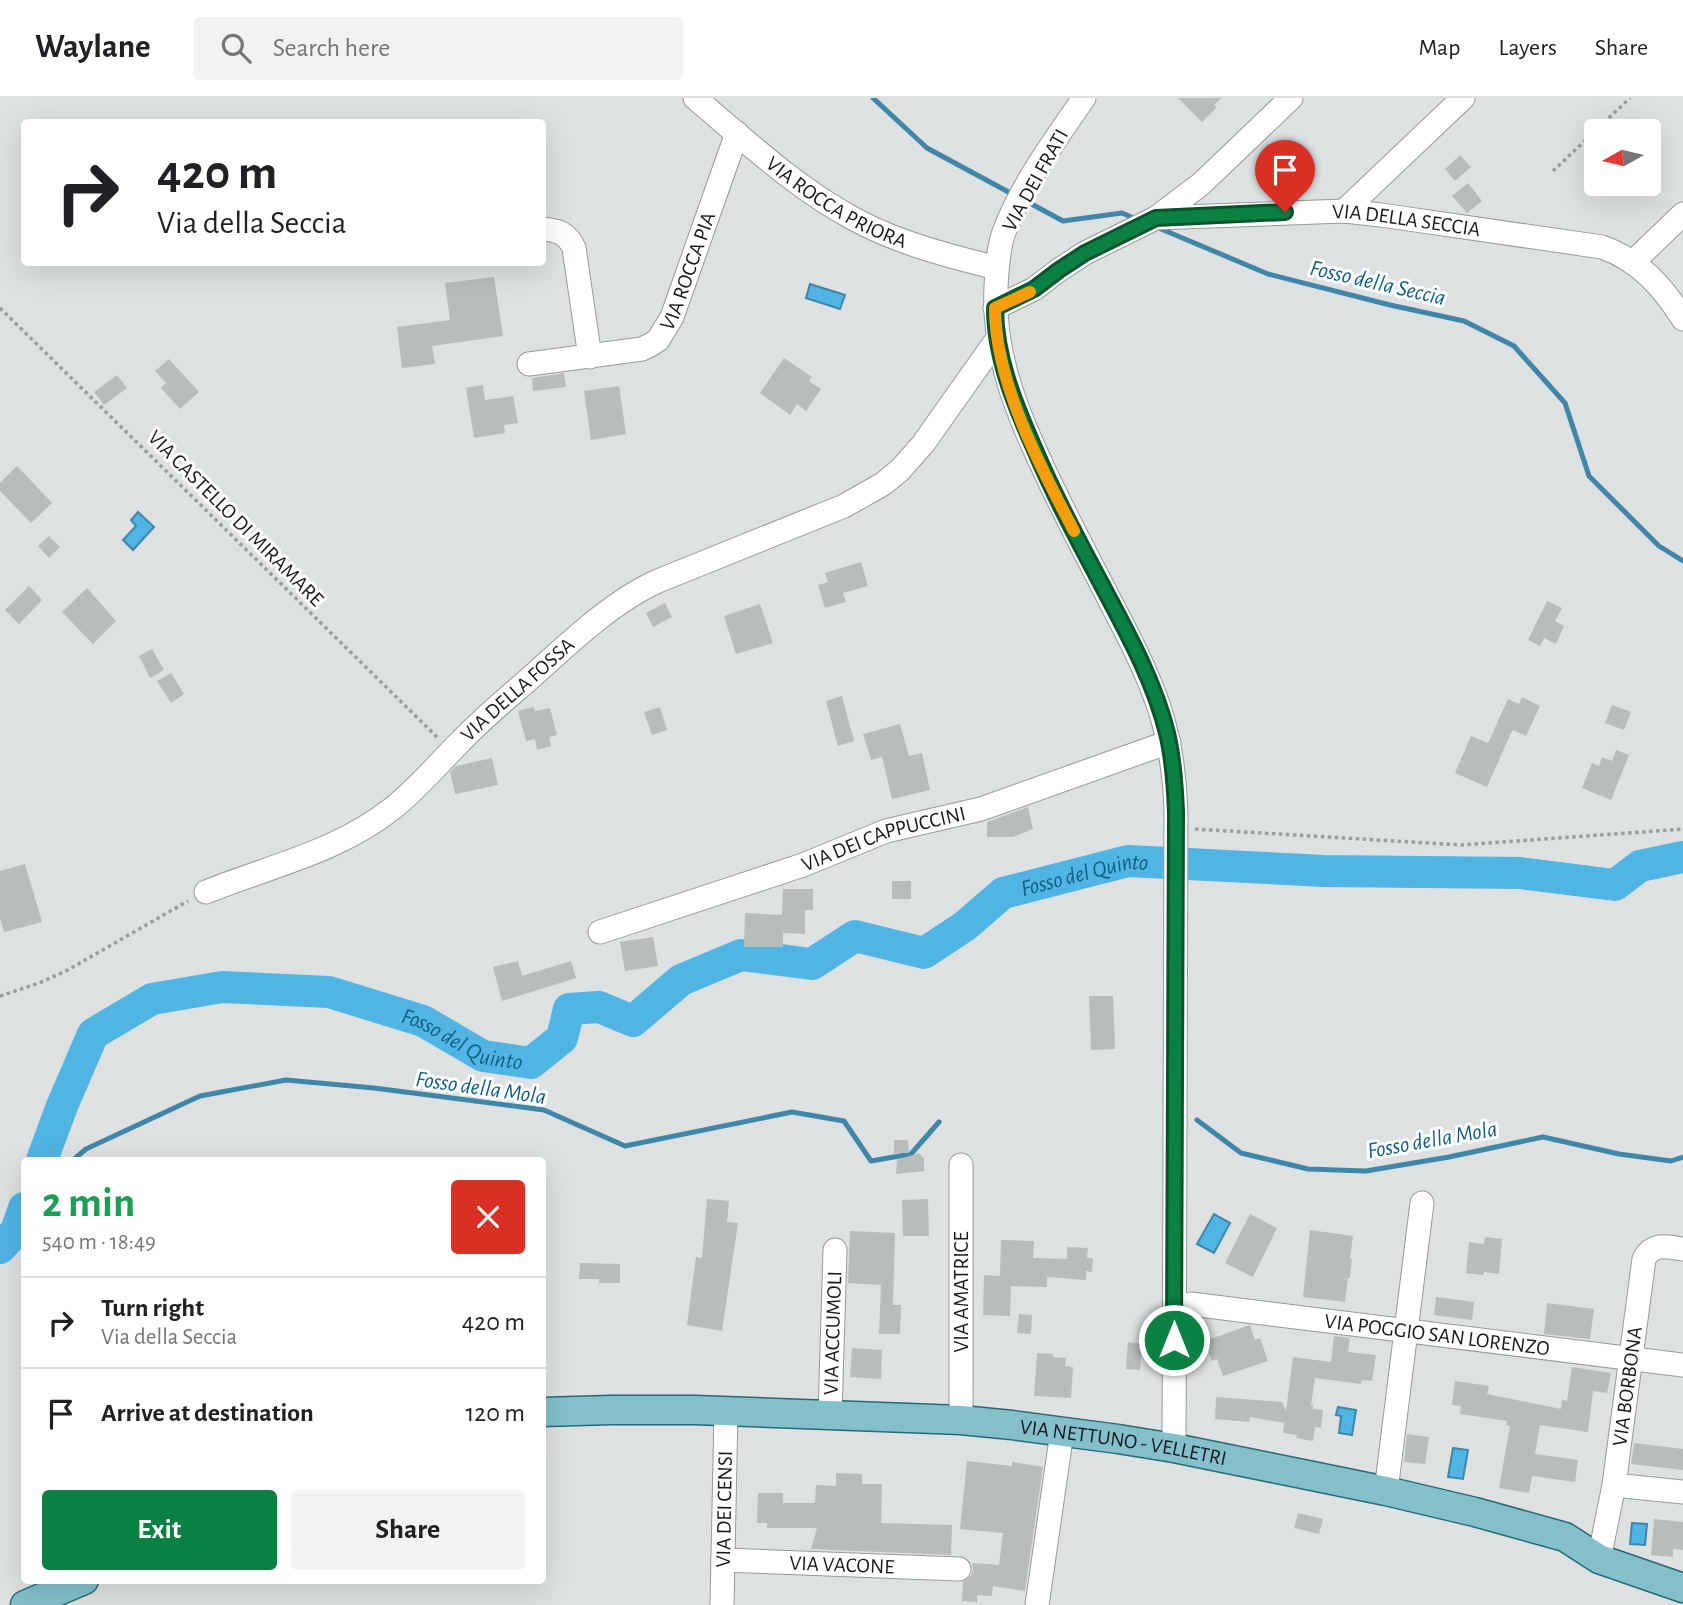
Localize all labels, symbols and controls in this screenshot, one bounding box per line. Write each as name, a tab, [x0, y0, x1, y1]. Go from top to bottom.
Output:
search box	[193, 17, 683, 80]
icon: search	[217, 29, 255, 67]
text: Waylane	[35, 31, 151, 64]
text: Search here	[273, 35, 390, 61]
text: Map	[1418, 36, 1460, 60]
text: Layers	[1498, 36, 1557, 60]
text: Share	[1595, 36, 1648, 60]
north arrow	[1584, 119, 1661, 196]
map controls	[1584, 119, 1661, 196]
street label: VIA DEI FRATI	[999, 126, 1072, 235]
pin	[1255, 140, 1315, 212]
icon: right	[42, 147, 133, 238]
text: 420 m	[157, 149, 277, 198]
icon: arrive	[1266, 151, 1304, 189]
street label: VIA ROCCA PRIORA	[762, 153, 910, 252]
street label: VIA DELLA SECCIA	[1332, 201, 1482, 240]
text: Via della Seccia	[157, 207, 346, 239]
street label: VIA ROCCA PIA	[657, 209, 719, 334]
water label: Fosso della Seccia	[1308, 257, 1448, 310]
street label: VIA CASTELLO DI MIRAMARE	[144, 427, 327, 610]
street label: VIA DELLA FOSSA	[457, 634, 578, 746]
street label: VIA DEI CAPPUCCINI	[799, 803, 968, 875]
water label: Fosso del Quinto	[1018, 850, 1149, 901]
water label: Fosso del Quinto	[399, 1005, 524, 1075]
water label: Fosso della Mola	[414, 1068, 547, 1109]
water label: Fosso della Mola	[1366, 1118, 1499, 1163]
button: close	[451, 1180, 525, 1254]
text: 2 min	[42, 1182, 135, 1224]
text: 540 m · 18:49	[42, 1231, 156, 1254]
street label: VIA AMATRICE	[951, 1231, 972, 1353]
street label: VIA ACCUMOLI	[821, 1271, 845, 1395]
text: Turn right	[101, 1295, 204, 1321]
position arrow	[1137, 1303, 1211, 1377]
icon: right	[42, 1304, 80, 1342]
text: 420 m	[462, 1309, 525, 1335]
street label: VIA POGGIO SAN LORENZO	[1323, 1311, 1551, 1359]
street label: VIA BORBONA	[1609, 1325, 1646, 1448]
text: Via della Seccia	[101, 1326, 237, 1349]
icon: arrive	[42, 1395, 80, 1433]
text: Arrive at destination	[101, 1400, 314, 1426]
text: 120 m	[465, 1400, 525, 1426]
street label: VIA NETTUNO - VELLETRI	[1018, 1416, 1228, 1469]
street label: VIA DEI CENSI	[713, 1450, 736, 1568]
button: Exit	[42, 1490, 277, 1570]
button: Share	[291, 1490, 525, 1570]
street label: VIA VACONE	[789, 1553, 895, 1578]

